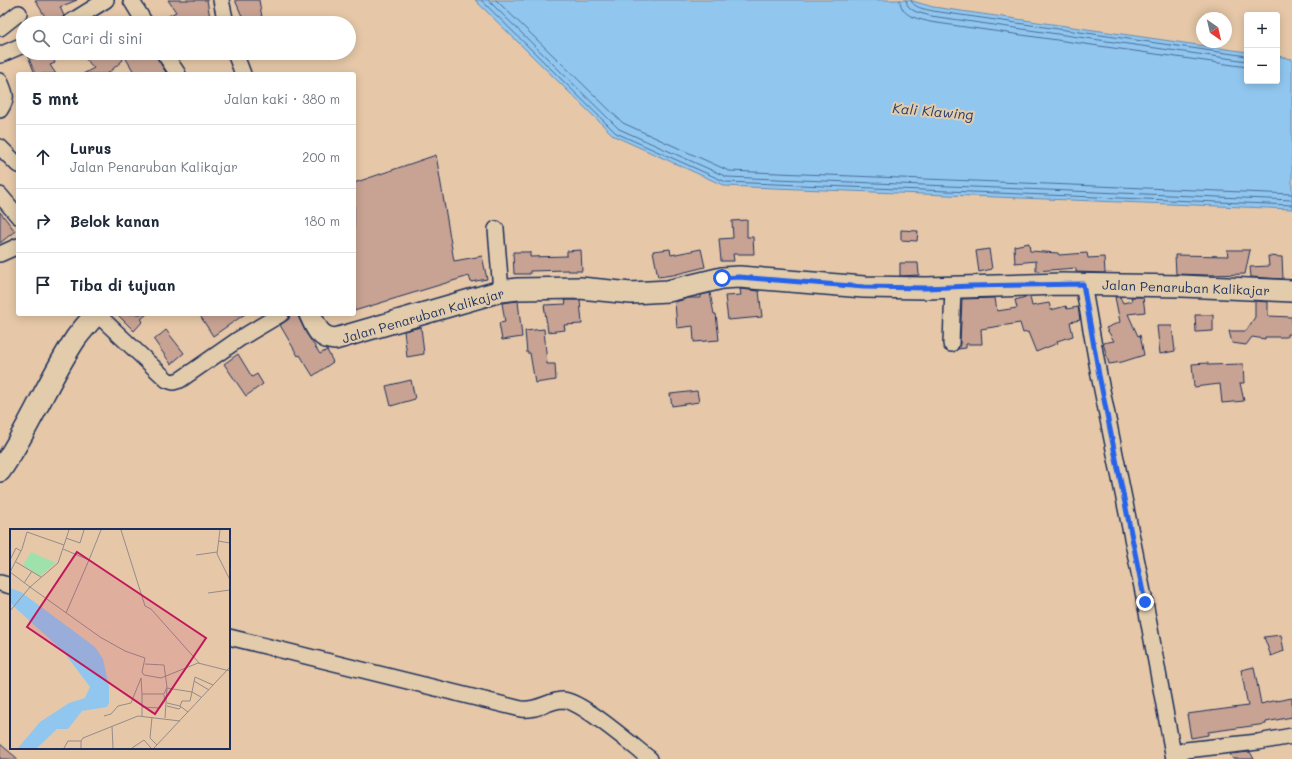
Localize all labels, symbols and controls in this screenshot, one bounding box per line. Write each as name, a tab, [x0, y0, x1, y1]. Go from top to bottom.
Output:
north arrow	[1196, 12, 1232, 48]
map controls	[1244, 12, 1280, 84]
button: +	[1244, 12, 1280, 48]
search box	[16, 16, 356, 60]
icon: search	[30, 27, 52, 49]
text: Cari di sini	[62, 28, 143, 48]
button: −	[1244, 48, 1280, 84]
text: 5 mnt	[32, 87, 79, 109]
text: Jalan kaki · 380 m	[224, 90, 340, 107]
water label: Kali Klawing	[892, 98, 974, 124]
text: Lurus	[70, 138, 111, 158]
icon: ahead	[32, 146, 54, 168]
text: 200 m	[302, 148, 340, 165]
text: Jalan Penaruban Kalikajar	[70, 158, 238, 175]
icon: right	[32, 210, 54, 232]
text: Belok kanan	[70, 211, 159, 231]
text: 180 m	[304, 212, 340, 229]
route start	[713, 269, 731, 287]
icon: arrive	[32, 274, 54, 296]
text: Tiba di tujuan	[70, 275, 175, 295]
street label: Jalan Penaruban Kalikajar	[1102, 276, 1270, 298]
street label: Jalan Penaruban Kalikajar	[340, 284, 506, 346]
inset map	[10, 529, 230, 749]
route end	[1136, 593, 1154, 611]

